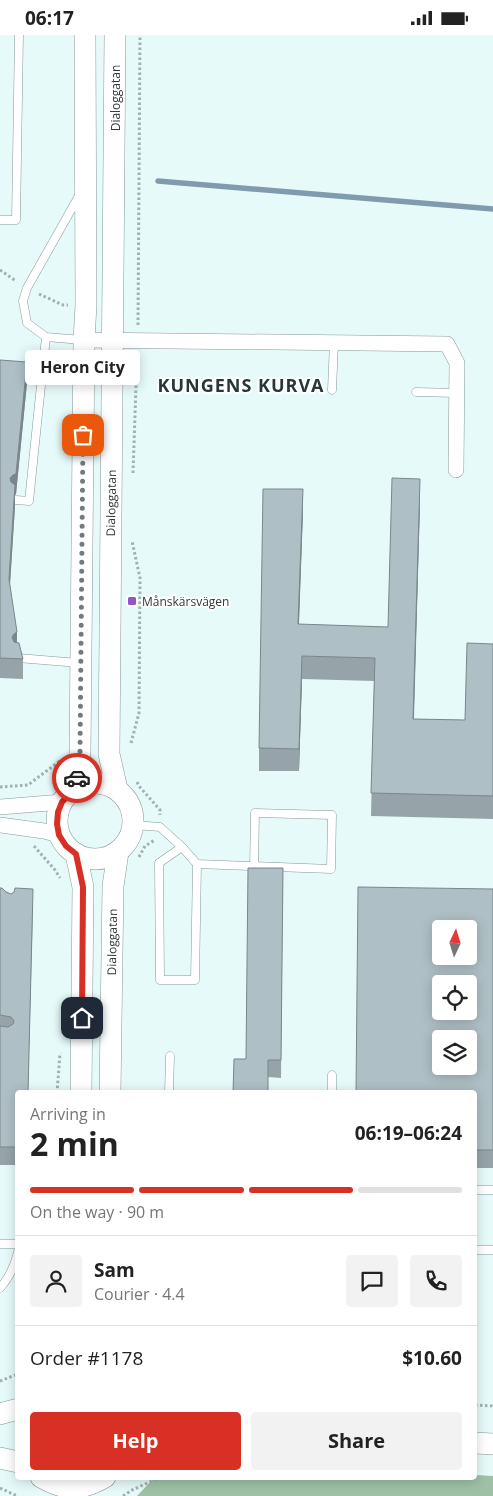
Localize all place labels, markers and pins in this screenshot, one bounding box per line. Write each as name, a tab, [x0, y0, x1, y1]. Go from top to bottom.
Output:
callout: Heron City	[26, 350, 140, 385]
pin	[62, 414, 104, 456]
place label: Månskärsvägen	[142, 593, 229, 610]
marker: Månskärsvägen	[126, 595, 138, 607]
pin	[61, 997, 103, 1039]

